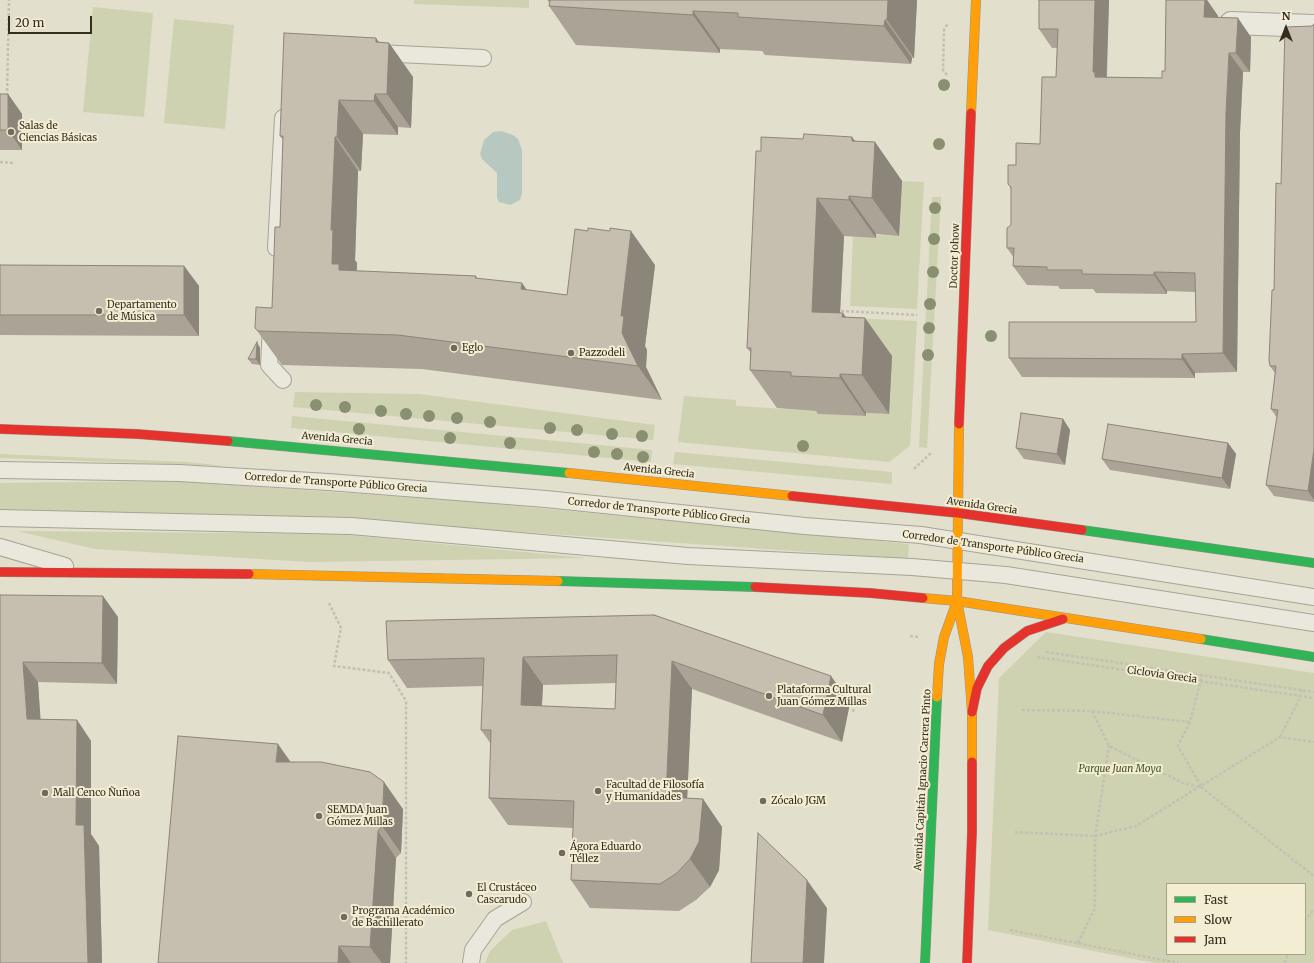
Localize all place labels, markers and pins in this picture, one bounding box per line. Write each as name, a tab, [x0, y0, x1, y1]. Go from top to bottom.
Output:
place label: Salas de Ciencias Básicas	[19, 120, 97, 144]
marker: Salas de Ciencias Básicas	[6, 127, 16, 137]
place label: Departamento de Música	[107, 299, 177, 322]
marker: Departamento de Música	[94, 306, 104, 316]
place label: Eglo	[462, 342, 483, 354]
marker: Eglo	[449, 343, 459, 353]
place label: Pazzodeli	[579, 347, 625, 359]
marker: Pazzodeli	[566, 348, 576, 358]
place label: Plataforma Cultural Juan Gómez Millas	[777, 684, 871, 708]
marker: Plataforma Cultural Juan Gómez Millas	[764, 691, 774, 701]
place label: Facultad de Filosofía y Humanidades	[606, 779, 704, 802]
marker: Facultad de Filosofía y Humanidades	[593, 786, 603, 796]
place label: Mall Cenco Ñuñoa	[53, 787, 140, 799]
marker: Mall Cenco Ñuñoa	[40, 788, 50, 798]
place label: Zócalo JGM	[771, 795, 826, 807]
marker: Zócalo JGM	[758, 796, 768, 806]
place label: SEMDA Juan Gómez Millas	[327, 804, 393, 828]
marker: SEMDA Juan Gómez Millas	[314, 811, 324, 821]
place label: Ágora Eduardo Téllez	[570, 841, 641, 864]
marker: Ágora Eduardo Téllez	[557, 848, 567, 858]
place label: El Crustáceo Cascarudo	[477, 882, 537, 906]
marker: El Crustáceo Cascarudo	[464, 889, 474, 899]
place label: Programa Académico de Bachillerato	[352, 905, 455, 928]
marker: Programa Académico de Bachillerato	[339, 912, 349, 922]

